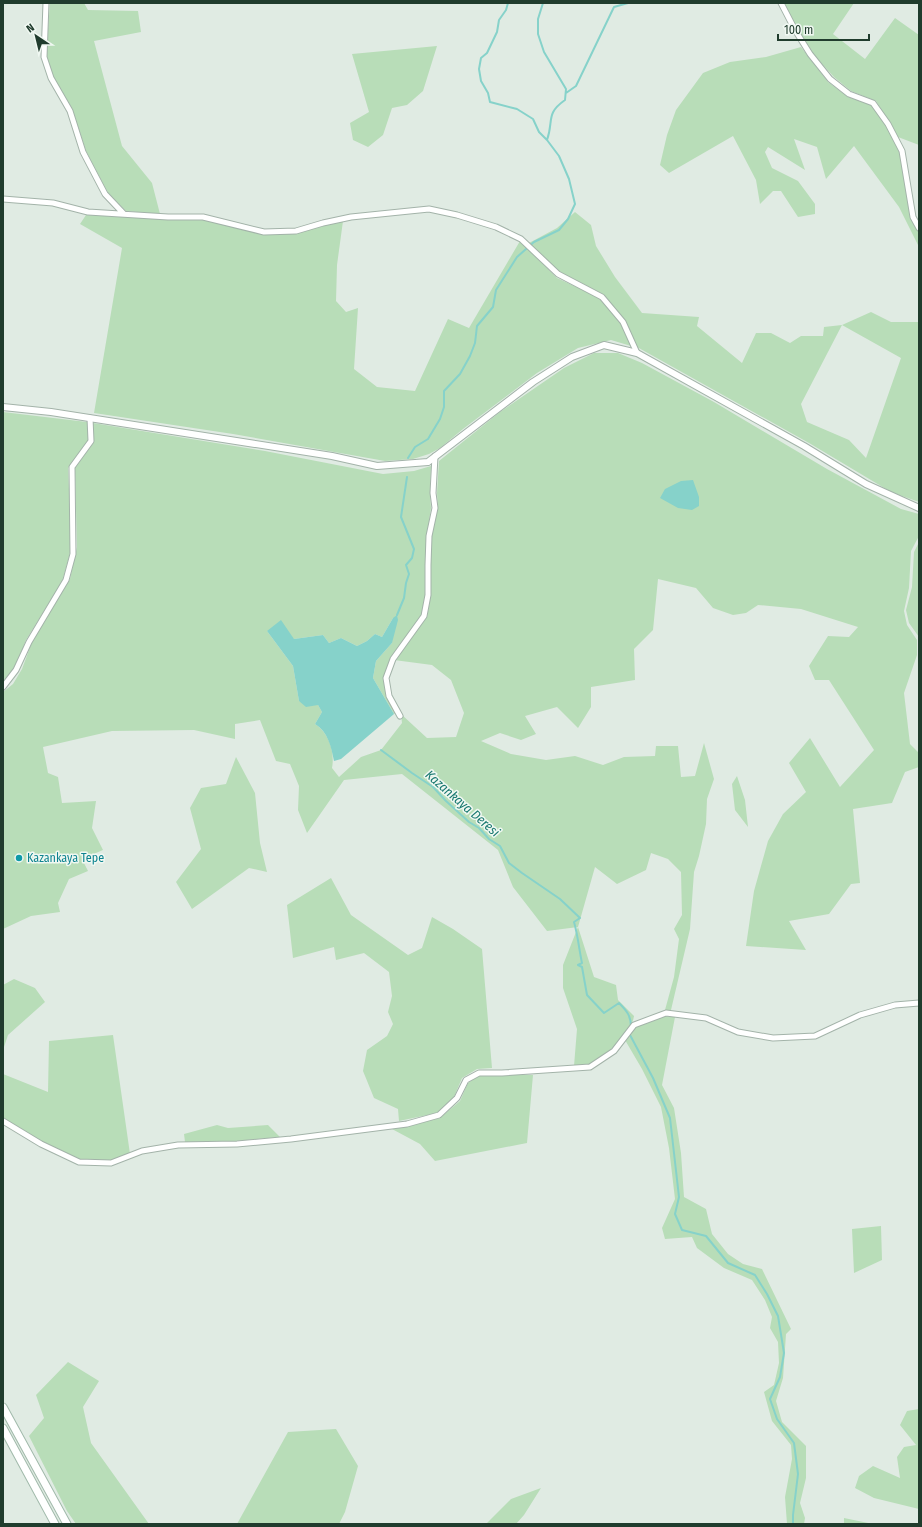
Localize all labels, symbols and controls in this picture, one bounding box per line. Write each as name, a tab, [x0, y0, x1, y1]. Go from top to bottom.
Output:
north arrow	[16, 16, 56, 56]
scale bar	[778, 16, 869, 42]
text: N	[24, 21, 37, 35]
text: 100 m	[784, 23, 813, 37]
water label: Kazankaya Deresi	[422, 767, 503, 840]
place label: Kazankaya Tepe	[27, 851, 104, 865]
marker: Kazankaya Tepe	[14, 853, 24, 863]

